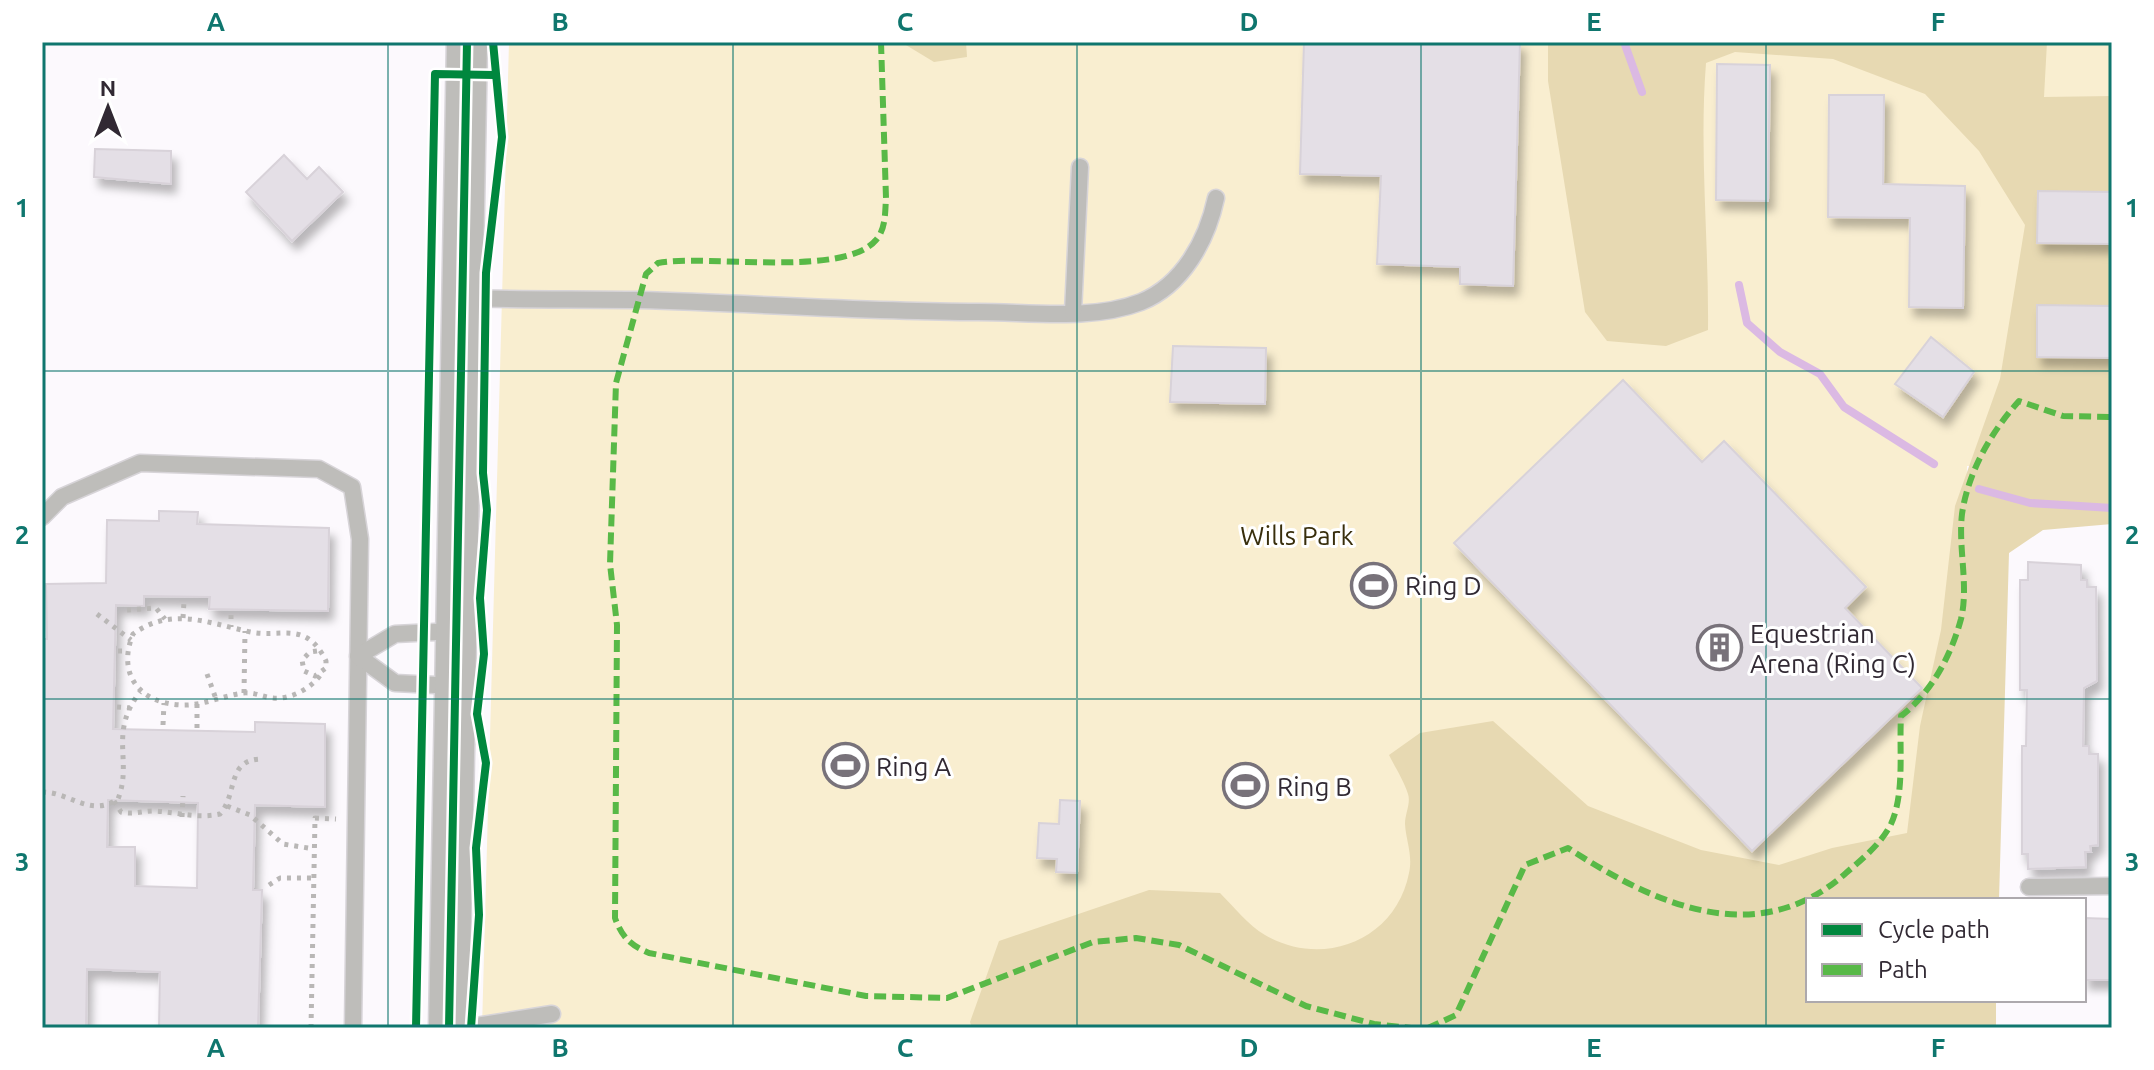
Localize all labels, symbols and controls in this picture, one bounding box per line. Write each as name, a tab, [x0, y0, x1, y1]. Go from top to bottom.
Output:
text: A	[207, 7, 226, 36]
text: B	[551, 7, 569, 36]
text: C	[897, 7, 914, 36]
text: D	[1240, 7, 1258, 36]
text: E	[1586, 7, 1602, 36]
text: F	[1931, 7, 1945, 36]
north arrow	[68, 68, 148, 148]
text: N	[100, 75, 116, 100]
text: 1	[15, 193, 29, 222]
text: 1	[2125, 193, 2139, 222]
text: 2	[15, 520, 29, 549]
text: 2	[2125, 520, 2139, 549]
park label: Wills Park	[1240, 521, 1354, 550]
sports icon: Ring D	[1350, 561, 1398, 609]
place label: Ring D	[1405, 571, 1482, 600]
place label: Equestrian Arena (Ring C)	[1750, 619, 1916, 678]
building icon: Equestrian Arena (Ring C)	[1695, 624, 1743, 672]
sports icon: Ring A	[821, 742, 869, 790]
place label: Ring A	[876, 752, 951, 781]
sports icon: Ring B	[1222, 762, 1270, 810]
place label: Ring B	[1277, 772, 1352, 801]
text: 3	[15, 847, 29, 876]
text: 3	[2125, 847, 2139, 876]
legend	[1806, 898, 2086, 1002]
text: Cycle path	[1878, 916, 1990, 943]
text: Path	[1878, 956, 1928, 983]
text: A	[207, 1033, 226, 1062]
text: B	[551, 1033, 569, 1062]
text: C	[897, 1033, 914, 1062]
text: D	[1240, 1033, 1258, 1062]
text: E	[1586, 1033, 1602, 1062]
text: F	[1931, 1033, 1945, 1062]

